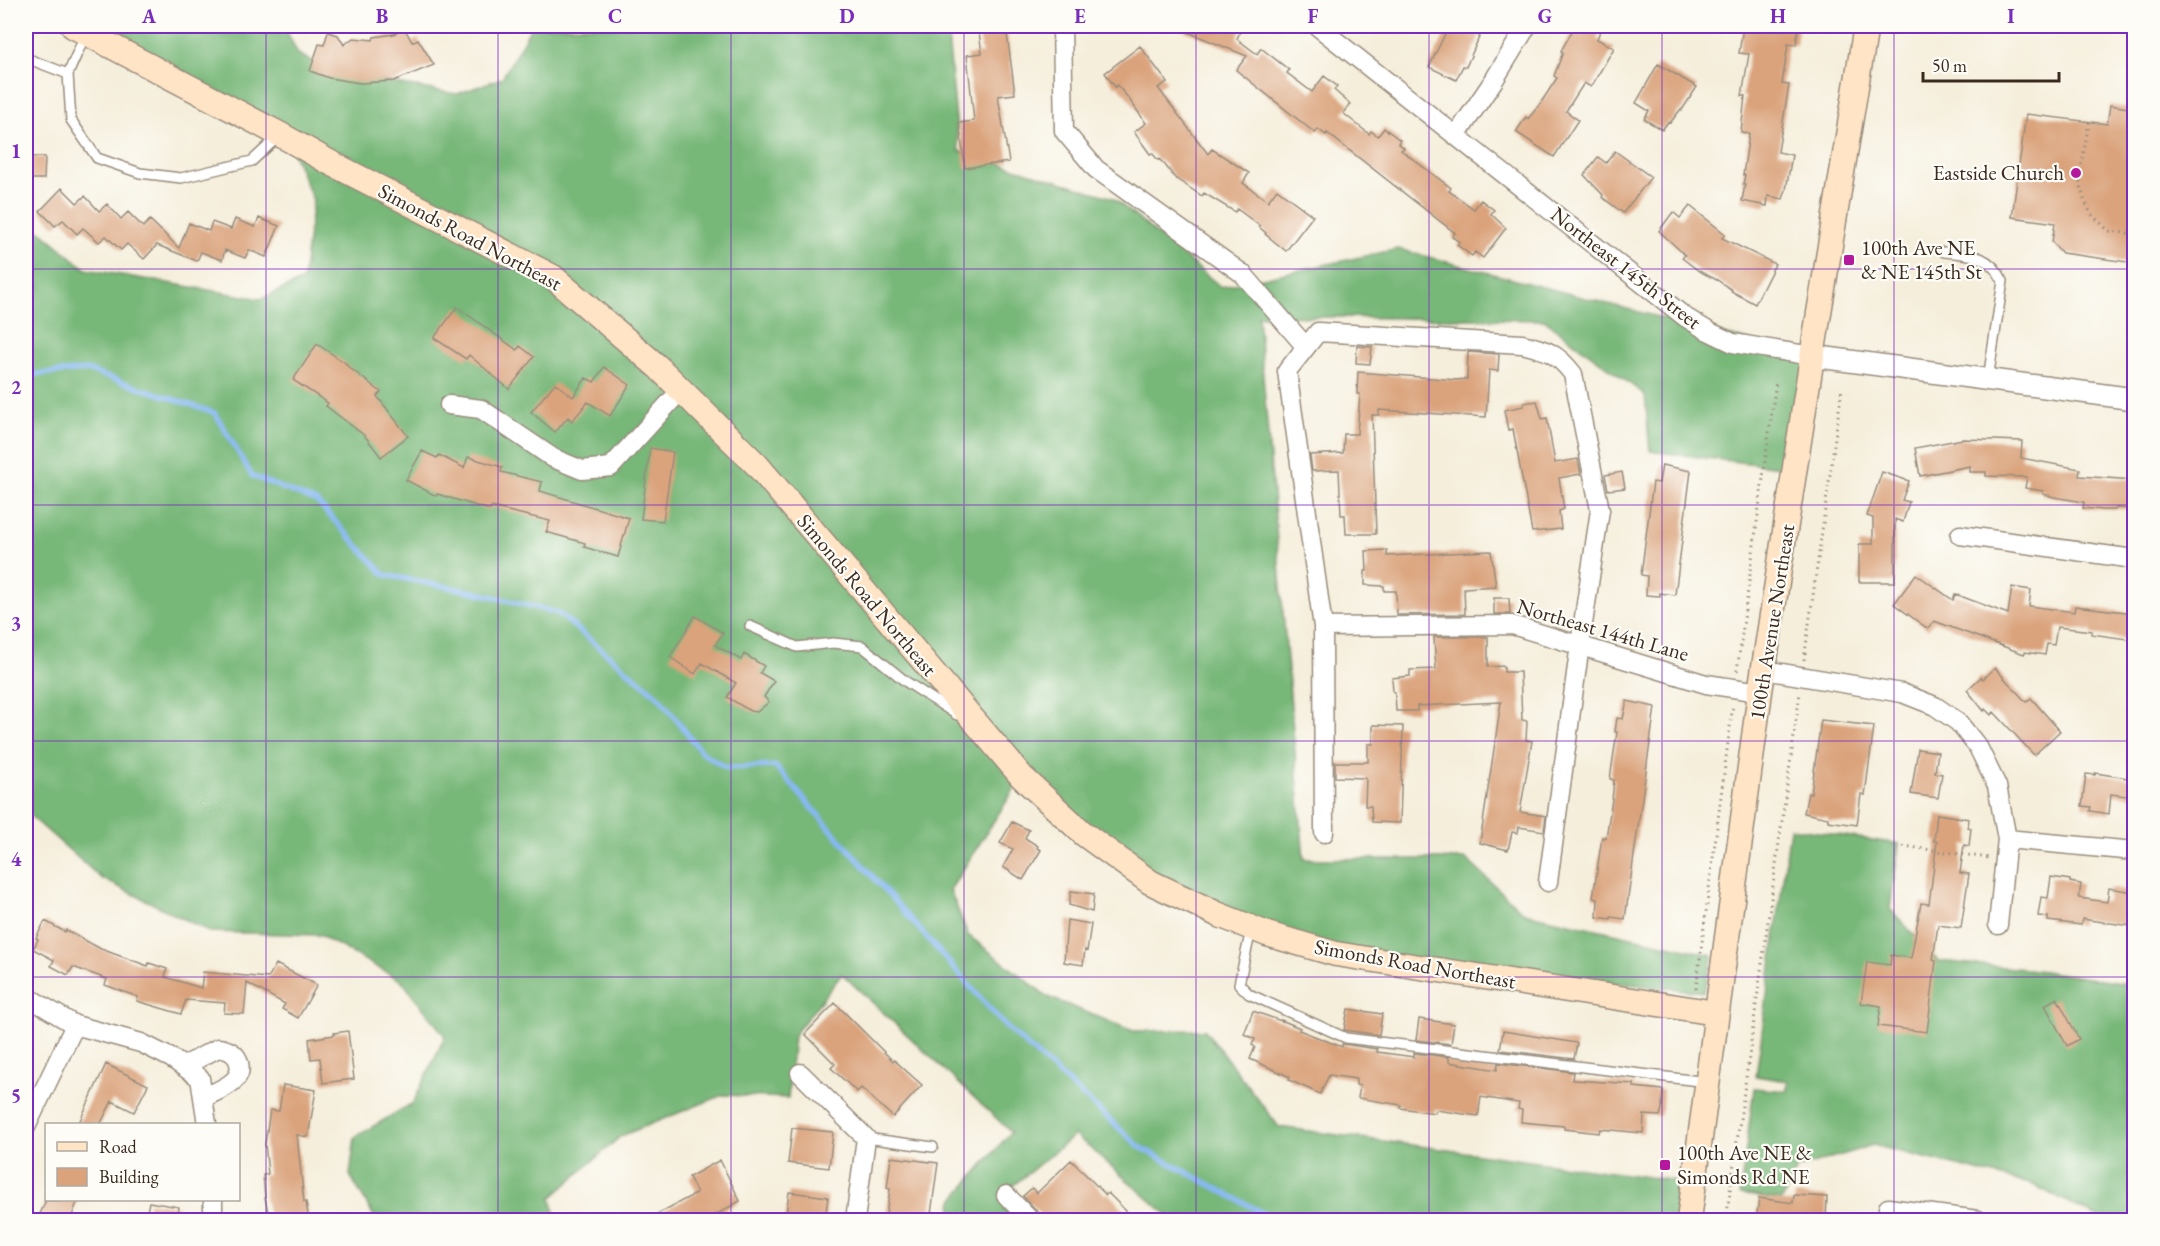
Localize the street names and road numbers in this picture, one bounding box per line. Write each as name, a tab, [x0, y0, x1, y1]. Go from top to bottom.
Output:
street label: Simonds Road Northeast	[374, 177, 567, 297]
street label: Northeast 145th Street	[1546, 200, 1707, 335]
street label: Simonds Road Northeast	[792, 508, 944, 682]
street label: 100th Avenue Northeast	[1743, 522, 1800, 722]
street label: Northeast 144th Lane	[1514, 592, 1692, 667]
street label: Simonds Road Northeast	[1312, 933, 1518, 995]

